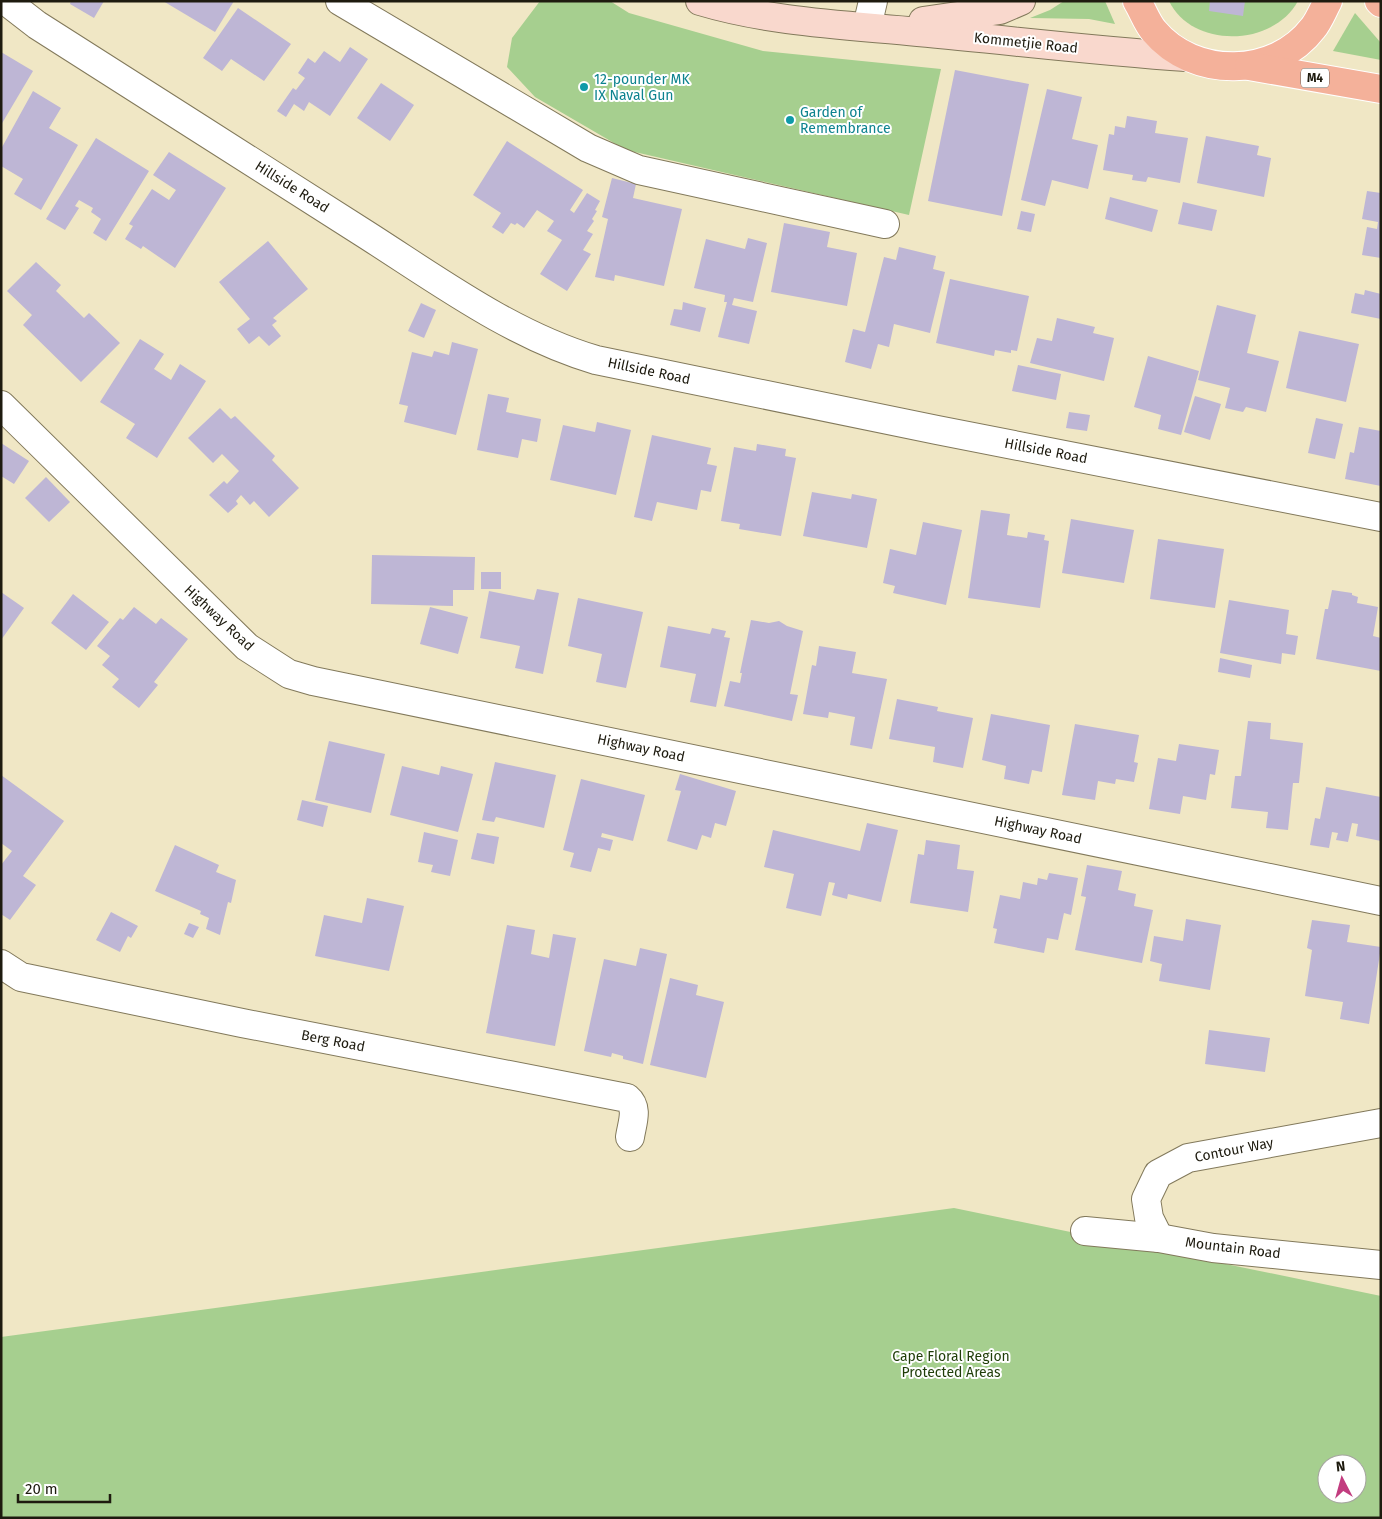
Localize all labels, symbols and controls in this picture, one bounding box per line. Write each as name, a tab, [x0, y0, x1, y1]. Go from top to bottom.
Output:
street label: Kommetjie Road	[973, 29, 1079, 57]
road number: M4	[1301, 68, 1329, 88]
place label: 12-pounder MK IX Naval Gun	[594, 71, 690, 104]
marker: 12-pounder MK IX Naval Gun	[578, 81, 590, 93]
place label: Garden of Remembrance	[800, 104, 891, 137]
marker: Garden of Remembrance	[784, 114, 796, 126]
street label: Hillside Road	[252, 157, 332, 217]
street label: Hillside Road	[606, 354, 692, 388]
street label: Hillside Road	[1003, 435, 1089, 467]
street label: Highway Road	[181, 581, 257, 655]
street label: Highway Road	[596, 730, 686, 766]
street label: Highway Road	[993, 812, 1083, 848]
street label: Berg Road	[300, 1026, 366, 1056]
street label: Contour Way	[1193, 1134, 1275, 1166]
street label: Mountain Road	[1184, 1234, 1282, 1262]
park label: Cape Floral Region Protected Areas	[892, 1348, 1010, 1381]
north arrow	[1317, 1454, 1367, 1504]
text: N	[1335, 1458, 1346, 1476]
scale bar	[18, 1472, 110, 1504]
text: 20 m	[25, 1480, 58, 1498]

